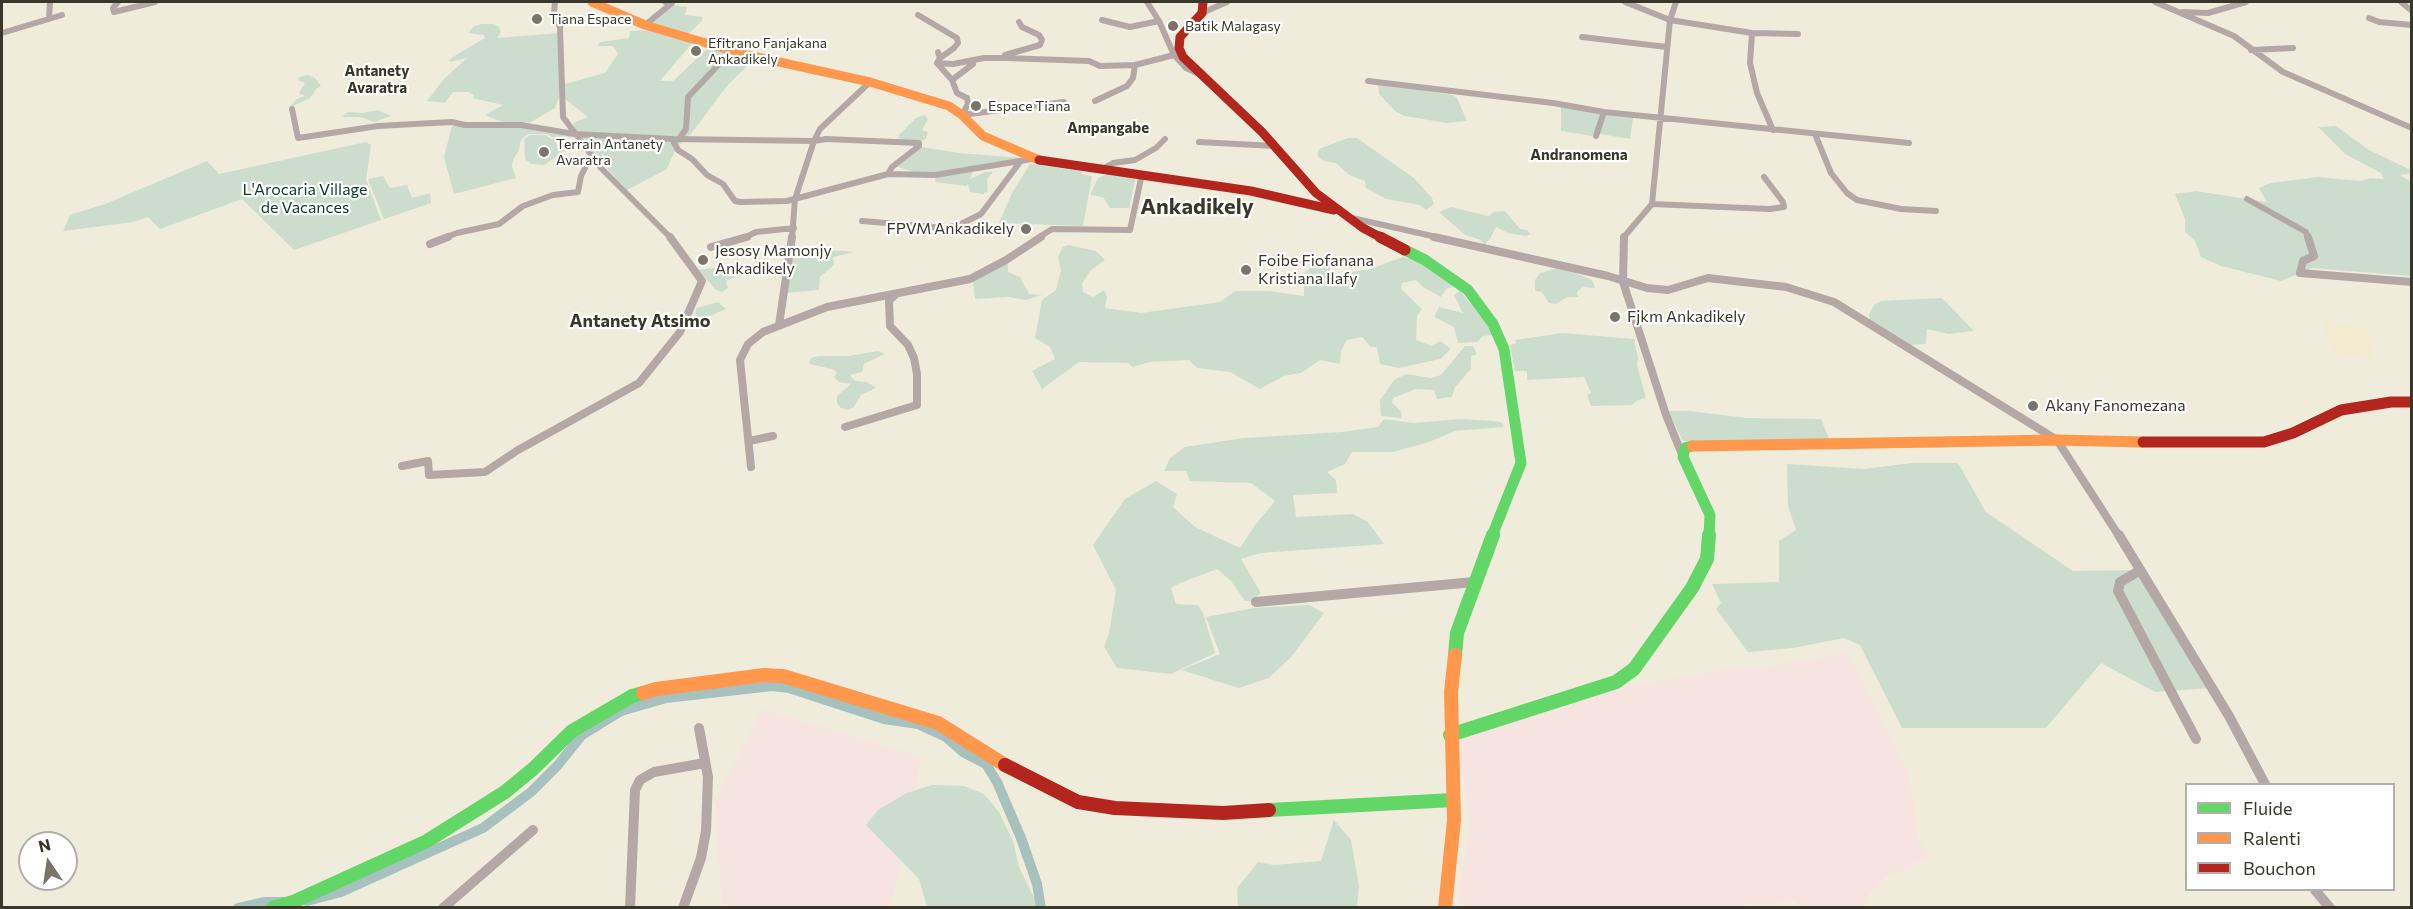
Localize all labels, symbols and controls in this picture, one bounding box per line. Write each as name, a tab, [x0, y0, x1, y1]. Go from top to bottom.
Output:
place label: Tiana Espace	[549, 11, 631, 27]
marker: Tiana Espace	[530, 12, 544, 26]
place label: Batik Malagasy	[1185, 18, 1281, 34]
marker: Batik Malagasy	[1166, 19, 1180, 33]
place label: Efitrano Fanjakana Ankadikely	[708, 35, 827, 68]
marker: Efitrano Fanjakana Ankadikely	[689, 44, 703, 58]
district label: Antanety Avaratra	[345, 62, 409, 97]
place label: Espace Tiana	[988, 98, 1070, 114]
marker: Espace Tiana	[969, 99, 983, 113]
district label: Ampangabe	[1067, 119, 1149, 137]
place label: Terrain Antanety Avaratra	[556, 136, 663, 168]
marker: Terrain Antanety Avaratra	[537, 145, 551, 159]
district label: Andranomena	[1530, 146, 1628, 164]
park label: L'Arocaria Village de Vacances	[243, 180, 367, 218]
district label: Ankadikely	[1140, 194, 1254, 220]
place label: FPVM Ankadikely	[886, 219, 1014, 239]
marker: FPVM Ankadikely	[1019, 222, 1033, 236]
place label: Jesosy Mamonjy Ankadikely	[715, 241, 832, 279]
place label: Foibe Fiofanana Kristiana Ilafy	[1258, 251, 1374, 289]
marker: Jesosy Mamonjy Ankadikely	[696, 253, 710, 267]
marker: Foibe Fiofanana Kristiana Ilafy	[1239, 263, 1253, 277]
place label: Fjkm Ankadikely	[1627, 307, 1746, 327]
district label: Antanety Atsimo	[570, 310, 710, 332]
marker: Fjkm Ankadikely	[1608, 310, 1622, 324]
place label: Akany Fanomezana	[2045, 396, 2186, 416]
marker: Akany Fanomezana	[2026, 399, 2040, 413]
legend	[2185, 783, 2395, 891]
text: Fluide	[2243, 797, 2292, 819]
text: Ralenti	[2243, 827, 2301, 849]
north arrow	[18, 831, 78, 891]
text: N	[36, 834, 52, 856]
text: Bouchon	[2243, 857, 2316, 879]

